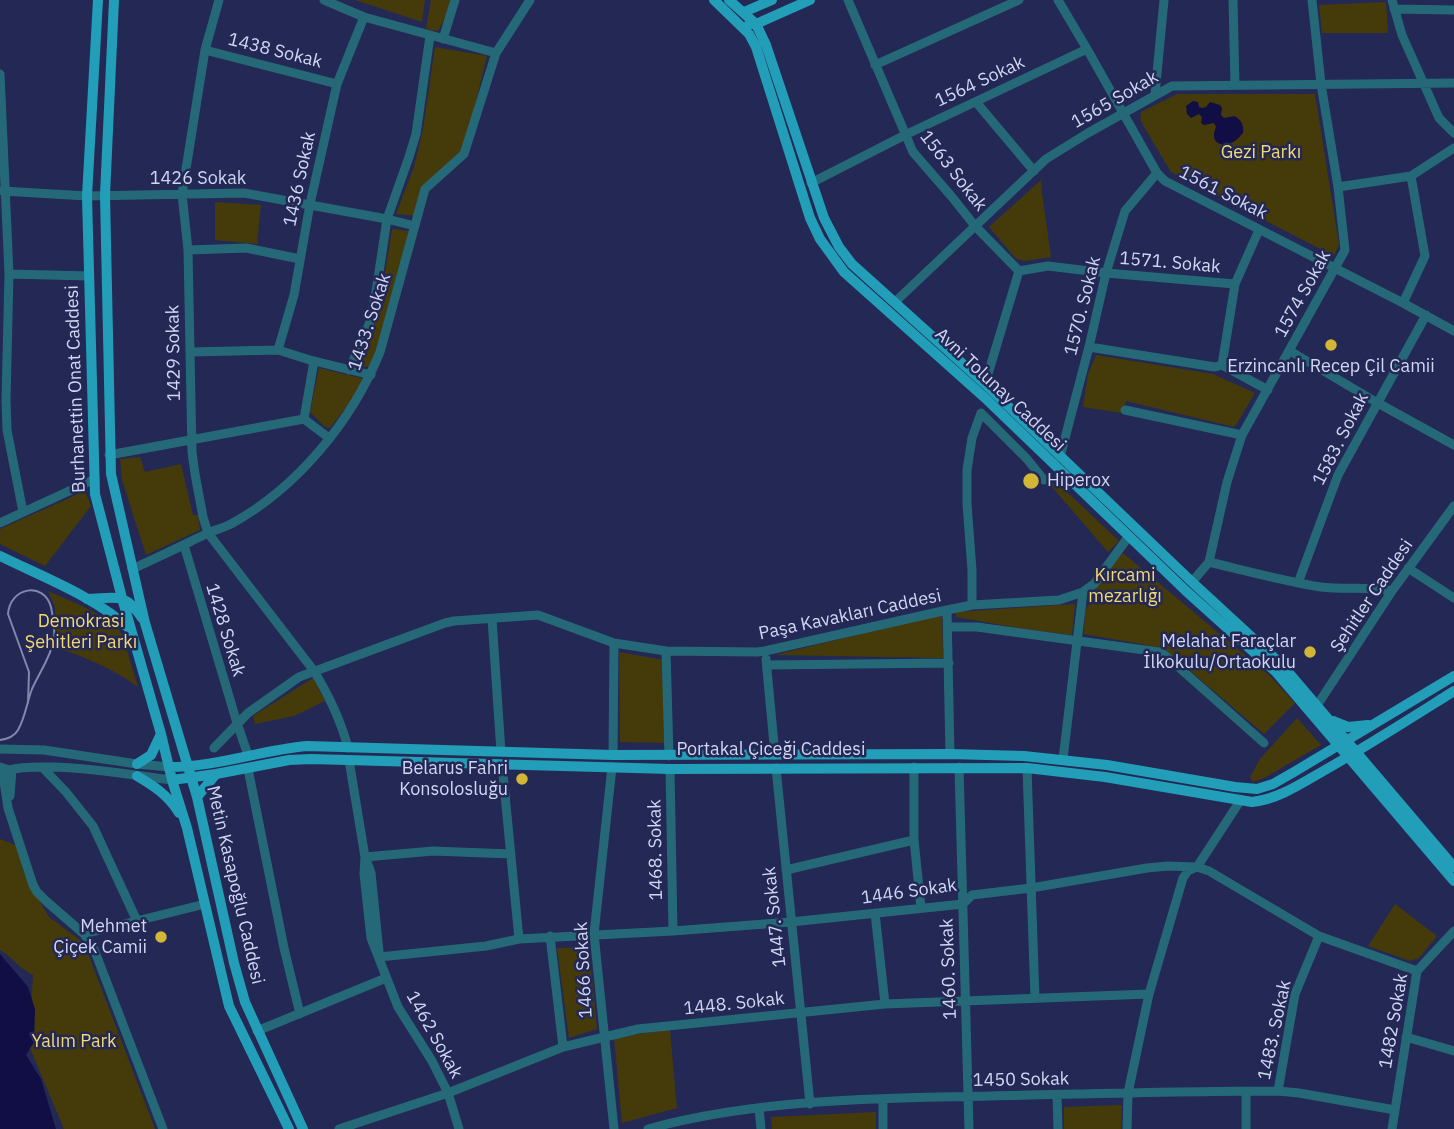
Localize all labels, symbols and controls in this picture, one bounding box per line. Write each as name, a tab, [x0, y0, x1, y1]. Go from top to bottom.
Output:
street label: 1438 Sokak	[226, 29, 324, 73]
street label: 1564 Sokak	[932, 52, 1028, 112]
street label: 1565 Sokak	[1068, 67, 1162, 133]
street label: 1563 Sokak	[915, 126, 991, 216]
street label: 1436 Sokak	[279, 130, 321, 228]
park label: Gezi Parkı	[1221, 142, 1301, 164]
street label: 1561 Sokak	[1175, 161, 1271, 225]
street label: 1426 Sokak	[150, 168, 246, 190]
street label: 1574 Sokak	[1270, 247, 1336, 341]
street label: 1571. Sokak	[1119, 248, 1221, 278]
street label: 1570. Sokak	[1060, 254, 1106, 358]
street label: 1433. Sokak	[344, 270, 396, 374]
street label: Burhanettin Onat Caddesi	[62, 285, 90, 493]
street label: 1429 Sokak	[162, 305, 186, 401]
street label: Avni Tolunay Caddesi	[930, 324, 1070, 456]
marker: Erzincanlı Recep Çil Camii	[1323, 337, 1339, 353]
place label: Erzincanlı Recep Çil Camii	[1227, 356, 1435, 378]
street label: 1583. Sokak	[1308, 389, 1374, 489]
place label: Hiperox	[1047, 470, 1110, 492]
marker: Hiperox	[1021, 471, 1041, 491]
street label: Şehitler Caddesi	[1326, 535, 1418, 657]
park label: Kırcami mezarlığı	[1088, 565, 1162, 608]
street label: 1428 Sokak	[201, 581, 249, 679]
street label: Paşa Kavakları Caddesi	[757, 585, 943, 645]
park label: Demokrasi Şehitleri Parkı	[25, 611, 137, 654]
place label: Melahat Faraçlar İlkokulu/Ortaokulu	[1143, 631, 1296, 674]
marker: Melahat Faraçlar İlkokulu/Ortaokulu	[1302, 644, 1318, 660]
street label: Portakal Çiceği Caddesi	[676, 739, 866, 761]
place label: Belarus Fahri Konsolosluğu	[399, 758, 508, 800]
marker: Belarus Fahri Konsolosluğu	[514, 771, 530, 787]
street label: Metin Kasapoğlu Caddesi	[202, 784, 268, 986]
street label: 1468. Sokak	[644, 799, 668, 901]
street label: 1447. Sokak	[759, 865, 791, 969]
street label: 1446 Sokak	[860, 875, 958, 909]
place label: Mehmet Çiçek Camii	[53, 916, 147, 958]
street label: 1460. Sokak	[936, 918, 962, 1020]
street label: 1466 Sokak	[571, 921, 597, 1019]
marker: Mehmet Çiçek Camii	[153, 929, 169, 945]
street label: 1482 Sokak	[1375, 972, 1413, 1070]
street label: 1483. Sokak	[1254, 978, 1296, 1082]
street label: 1462 Sokak	[401, 988, 467, 1082]
street label: 1448. Sokak	[682, 988, 786, 1020]
park label: Yalım Park	[31, 1031, 117, 1053]
street label: 1450 Sokak	[973, 1068, 1069, 1092]

